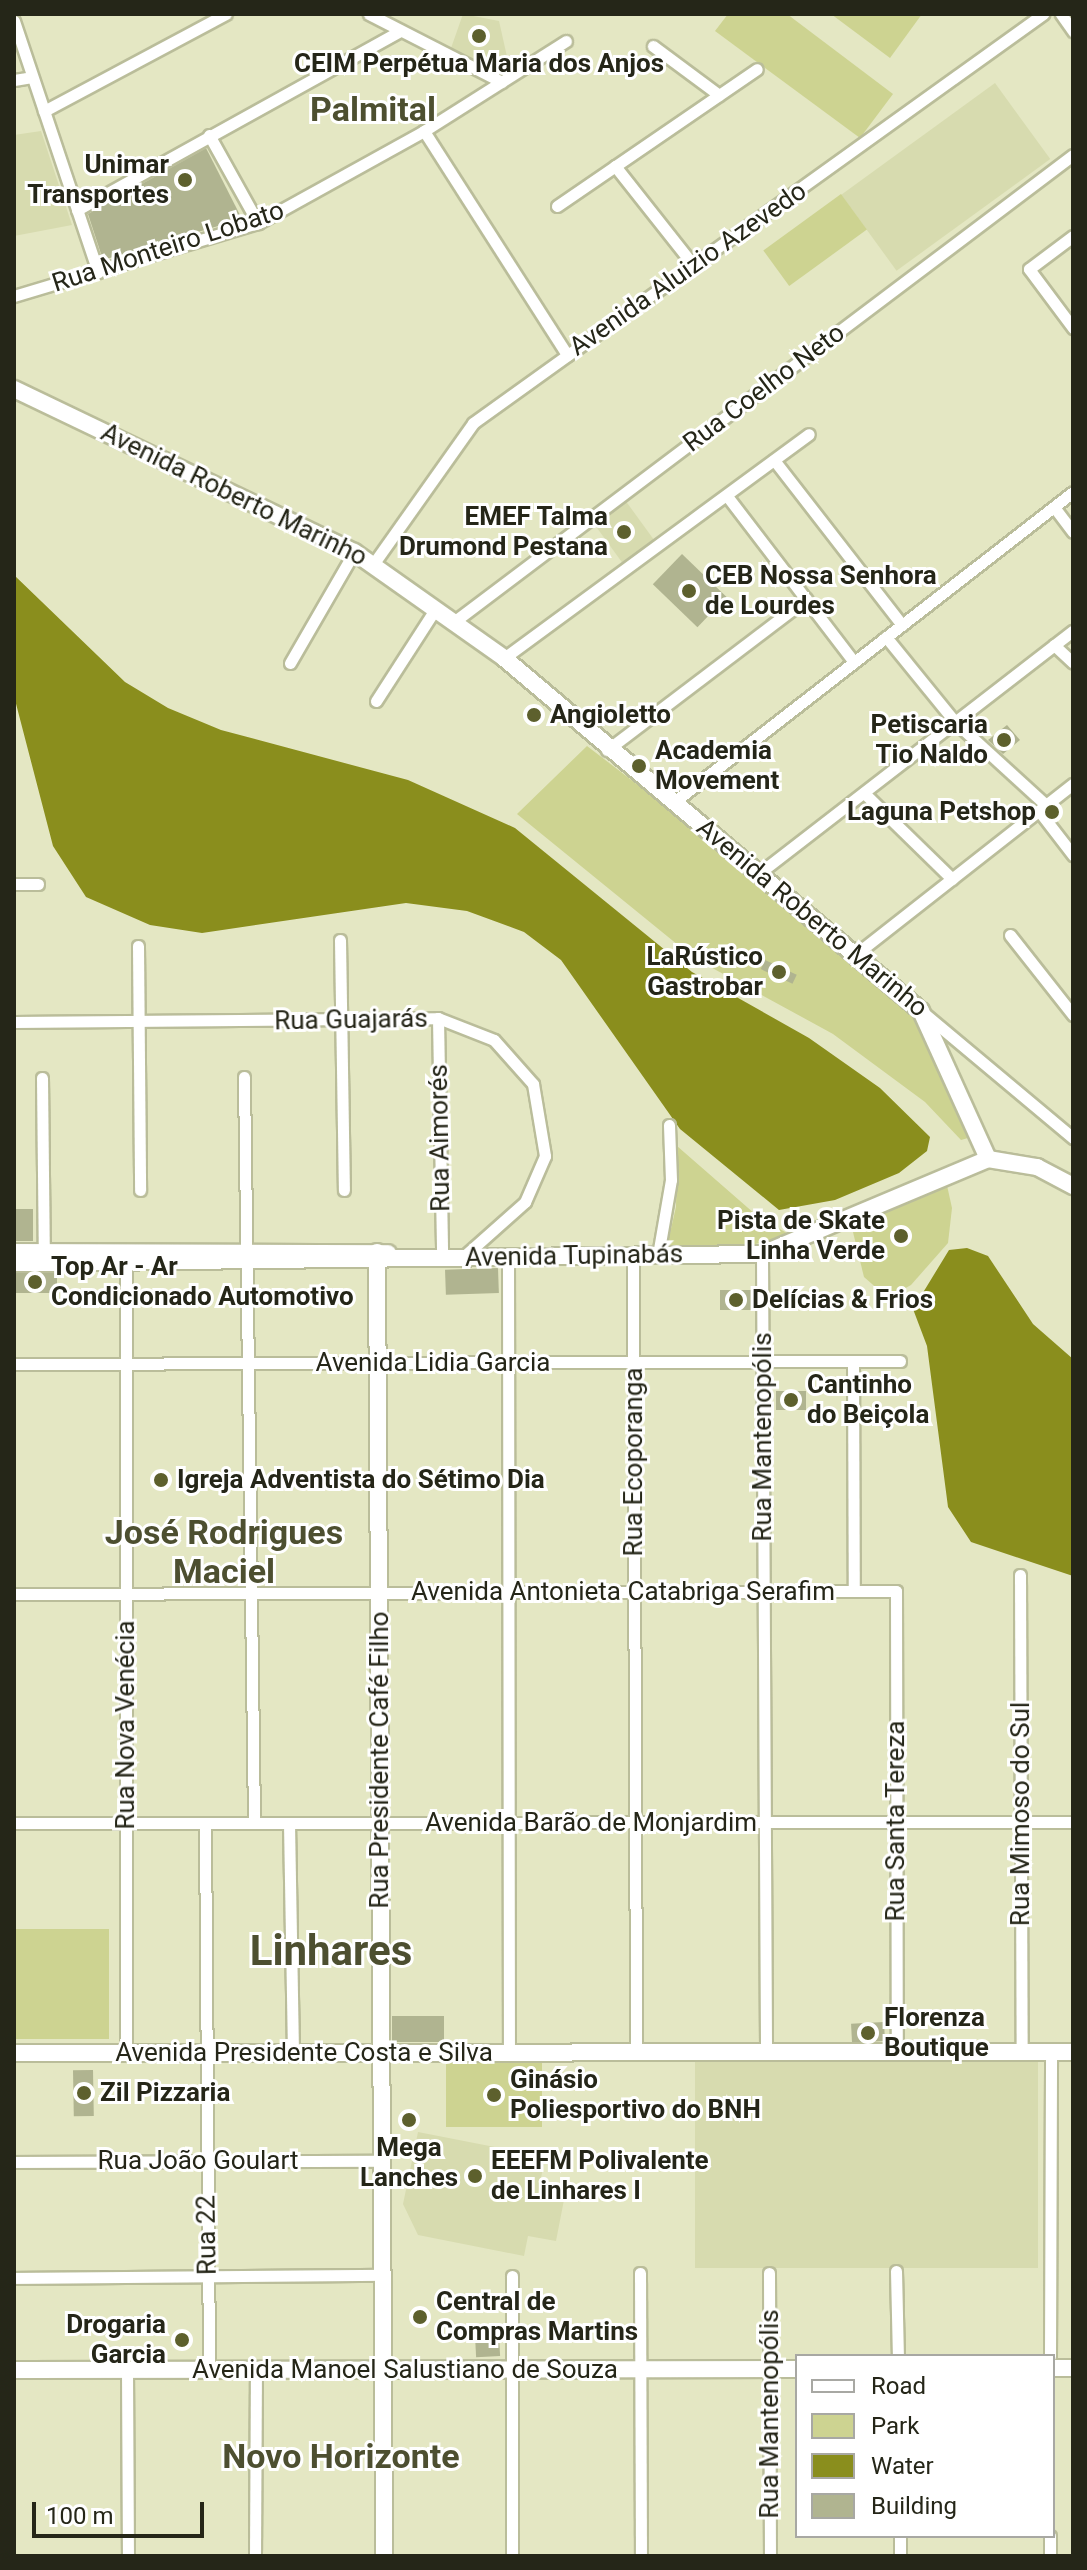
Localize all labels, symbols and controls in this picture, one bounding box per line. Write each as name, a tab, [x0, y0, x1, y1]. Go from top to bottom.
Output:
marker: CEIM Perpétua Maria dos Anjos	[470, 27, 488, 45]
place label: CEIM Perpétua Maria dos Anjos	[294, 48, 664, 80]
district label: Palmital	[310, 90, 436, 130]
place label: Unimar Transportes	[27, 149, 169, 210]
marker: Unimar Transportes	[176, 171, 194, 189]
street label: Avenida Aluizio Azevedo	[564, 175, 812, 363]
street label: Rua Monteiro Lobato	[48, 195, 288, 299]
street label: Rua Coelho Neto	[677, 317, 851, 459]
street label: Avenida Roberto Marinho	[96, 417, 372, 573]
place label: EMEF Talma Drumond Pestana	[399, 501, 608, 562]
marker: EMEF Talma Drumond Pestana	[615, 523, 633, 541]
place label: CEB Nossa Senhora de Lourdes	[705, 560, 937, 622]
marker: CEB Nossa Senhora de Lourdes	[680, 582, 698, 600]
place label: Angioletto	[550, 699, 671, 731]
marker: Angioletto	[525, 706, 543, 724]
place label: Petiscaria Tio Naldo	[871, 709, 988, 770]
marker: Petiscaria Tio Naldo	[995, 731, 1013, 749]
place label: Academia Movement	[655, 735, 779, 796]
marker: Academia Movement	[630, 757, 648, 775]
place label: Laguna Petshop	[847, 796, 1036, 828]
marker: Laguna Petshop	[1043, 803, 1061, 821]
street label: Avenida Roberto Marinho	[690, 812, 934, 1024]
place label: LaRústico Gastrobar	[647, 941, 763, 1002]
marker: LaRústico Gastrobar	[770, 963, 788, 981]
street label: Rua Guajarás	[274, 1003, 428, 1037]
street label: Rua Aimorés	[423, 1064, 457, 1212]
place label: Pista de Skate Linha Verde	[717, 1205, 885, 1266]
marker: Pista de Skate Linha Verde	[892, 1227, 910, 1245]
street label: Avenida Tupinabás	[464, 1238, 684, 1274]
place label: Top Ar - Ar Condicionado Automotivo	[51, 1251, 354, 1312]
marker: Top Ar - Ar Condicionado Automotivo	[26, 1273, 44, 1291]
place label: Delícias & Frios	[752, 1284, 933, 1316]
marker: Delícias & Frios	[727, 1291, 745, 1309]
street label: Rua Mantenopólis	[747, 1332, 779, 1542]
street label: Avenida Lidia Garcia	[316, 1347, 550, 1379]
street label: Rua Ecoporanga	[618, 1368, 650, 1556]
place label: Cantinho do Beiçola	[807, 1369, 929, 1430]
marker: Cantinho do Beiçola	[782, 1391, 800, 1409]
place label: Igreja Adventista do Sétimo Dia	[177, 1464, 545, 1496]
marker: Igreja Adventista do Sétimo Dia	[152, 1471, 170, 1489]
district label: José Rodrigues Maciel	[105, 1512, 343, 1592]
street label: Avenida Antonieta Catabriga Serafim	[411, 1576, 835, 1608]
street label: Rua Presidente Café Filho	[364, 1611, 396, 1909]
street label: Rua Nova Venécia	[110, 1620, 142, 1830]
street label: Rua Mimoso do Sul	[1005, 1702, 1037, 1926]
street label: Rua Santa Tereza	[880, 1720, 912, 1922]
street label: Avenida Barão de Monjardim	[425, 1807, 757, 1839]
district label: Linhares	[250, 1926, 412, 1976]
place label: Florenza Boutique	[884, 2002, 989, 2064]
marker: Florenza Boutique	[859, 2024, 877, 2042]
street label: Avenida Presidente Costa e Silva	[115, 2037, 493, 2069]
place label: Ginásio Poliesportivo do BNH	[510, 2064, 761, 2126]
place label: Zil Pizzaria	[100, 2077, 230, 2109]
marker: Zil Pizzaria	[75, 2084, 93, 2102]
marker: Ginásio Poliesportivo do BNH	[485, 2086, 503, 2104]
marker: Mega Lanches	[400, 2111, 418, 2129]
place label: Mega Lanches	[360, 2132, 458, 2194]
street label: Rua João Goulart	[98, 2145, 298, 2177]
place label: EEEFM Polivalente de Linhares I	[491, 2145, 709, 2206]
marker: EEEFM Polivalente de Linhares I	[466, 2167, 484, 2185]
street label: Rua 22	[191, 2195, 223, 2275]
place label: Central de Compras Martins	[436, 2286, 638, 2348]
marker: Central de Compras Martins	[411, 2308, 429, 2326]
place label: Drogaria Garcia	[66, 2309, 166, 2370]
street label: Rua Mantenopólis	[754, 2309, 786, 2519]
marker: Drogaria Garcia	[173, 2331, 191, 2349]
street label: Avenida Manoel Salustiano de Souza	[192, 2354, 618, 2386]
legend	[795, 2354, 1055, 2538]
text: Road	[871, 2372, 926, 2400]
text: Park	[871, 2412, 919, 2440]
district label: Novo Horizonte	[222, 2437, 460, 2477]
text: Water	[871, 2452, 934, 2480]
scale bar	[36, 2486, 208, 2536]
text: Building	[871, 2492, 957, 2520]
text: 100 m	[46, 2502, 113, 2530]

